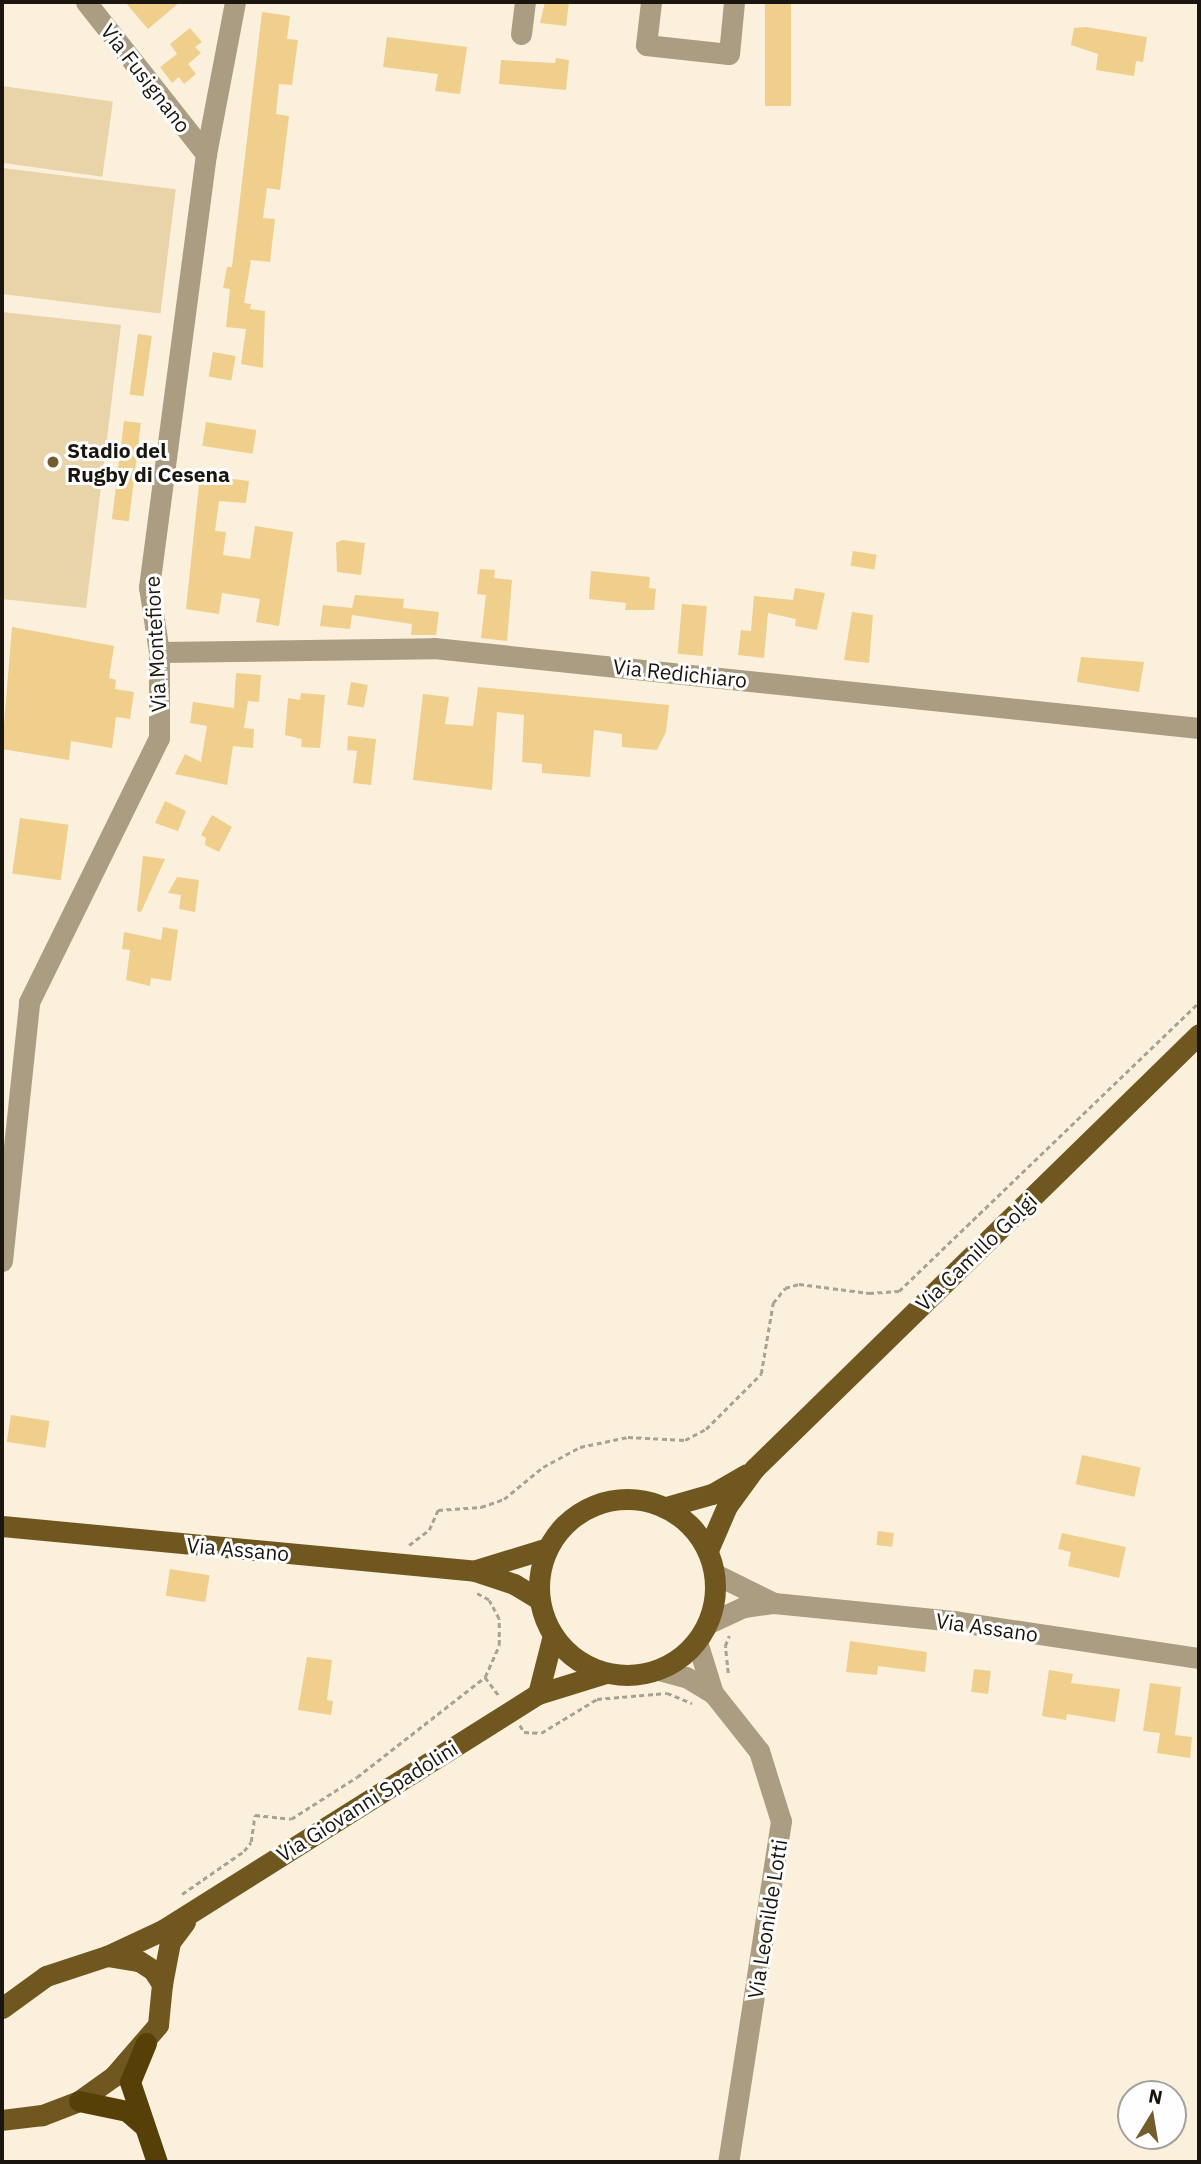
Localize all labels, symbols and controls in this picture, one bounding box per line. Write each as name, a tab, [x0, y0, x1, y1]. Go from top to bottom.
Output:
street label: Via Fusignano	[96, 19, 196, 137]
place label: Stadio del Rugby di Cesena	[67, 437, 230, 487]
marker: Stadio del Rugby di Cesena	[45, 454, 61, 470]
street label: Via Montefiore	[139, 575, 171, 713]
street label: Via Redichiaro	[612, 653, 748, 693]
street label: Via Camillo Golgi	[910, 1188, 1042, 1316]
street label: Via Assano	[186, 1532, 290, 1566]
street label: Via Assano	[934, 1607, 1040, 1647]
street label: Via Giovanni Spadolini	[272, 1735, 462, 1867]
street label: Via Leonilde Lotti	[742, 1837, 792, 2001]
north arrow	[1117, 2080, 1187, 2150]
text: N	[1147, 2083, 1165, 2109]

